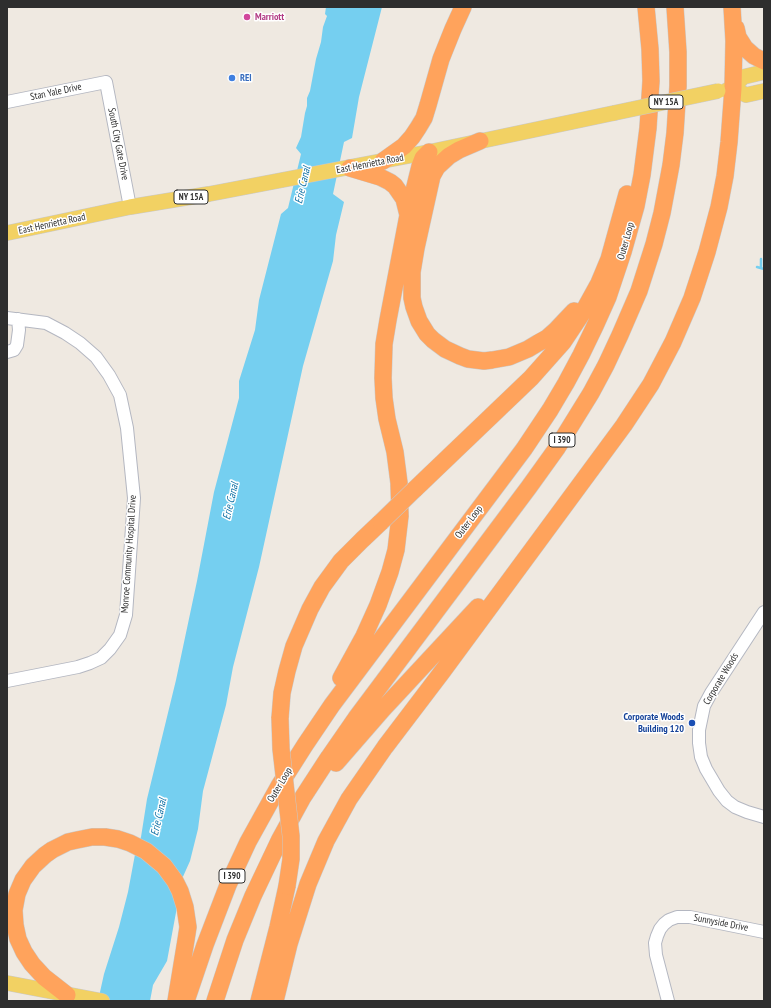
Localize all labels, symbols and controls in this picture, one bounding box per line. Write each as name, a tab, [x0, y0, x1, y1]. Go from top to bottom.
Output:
place label: Marriott	[255, 11, 284, 23]
marker: Marriott	[242, 12, 252, 22]
place label: REI	[240, 72, 252, 84]
marker: REI	[227, 73, 237, 83]
street label: Stan Yale Drive	[29, 81, 83, 103]
road number: NY 15A	[649, 95, 683, 109]
street label: South City Gate Drive	[105, 107, 131, 181]
street label: East Henrietta Road	[335, 152, 405, 176]
water label: Erie Canal	[292, 165, 314, 205]
road number: NY 15A	[174, 190, 208, 204]
street label: East Henrietta Road	[17, 211, 87, 237]
street label: Outer Loop	[615, 221, 637, 261]
road number: I 390	[549, 433, 575, 447]
water label: Erie Canal	[220, 481, 242, 521]
street label: Monroe Community Hospital Drive	[119, 495, 139, 613]
street label: Outer Loop	[453, 503, 485, 541]
street label: Corporate Woods	[701, 651, 741, 707]
place label: Corporate Woods Building 120	[624, 711, 684, 734]
marker: Corporate Woods Building 120	[687, 718, 697, 728]
street label: Outer Loop	[265, 766, 295, 804]
water label: Erie Canal	[148, 797, 170, 837]
road number: I 390	[219, 869, 245, 883]
street label: Sunnyside Drive	[693, 912, 749, 934]

